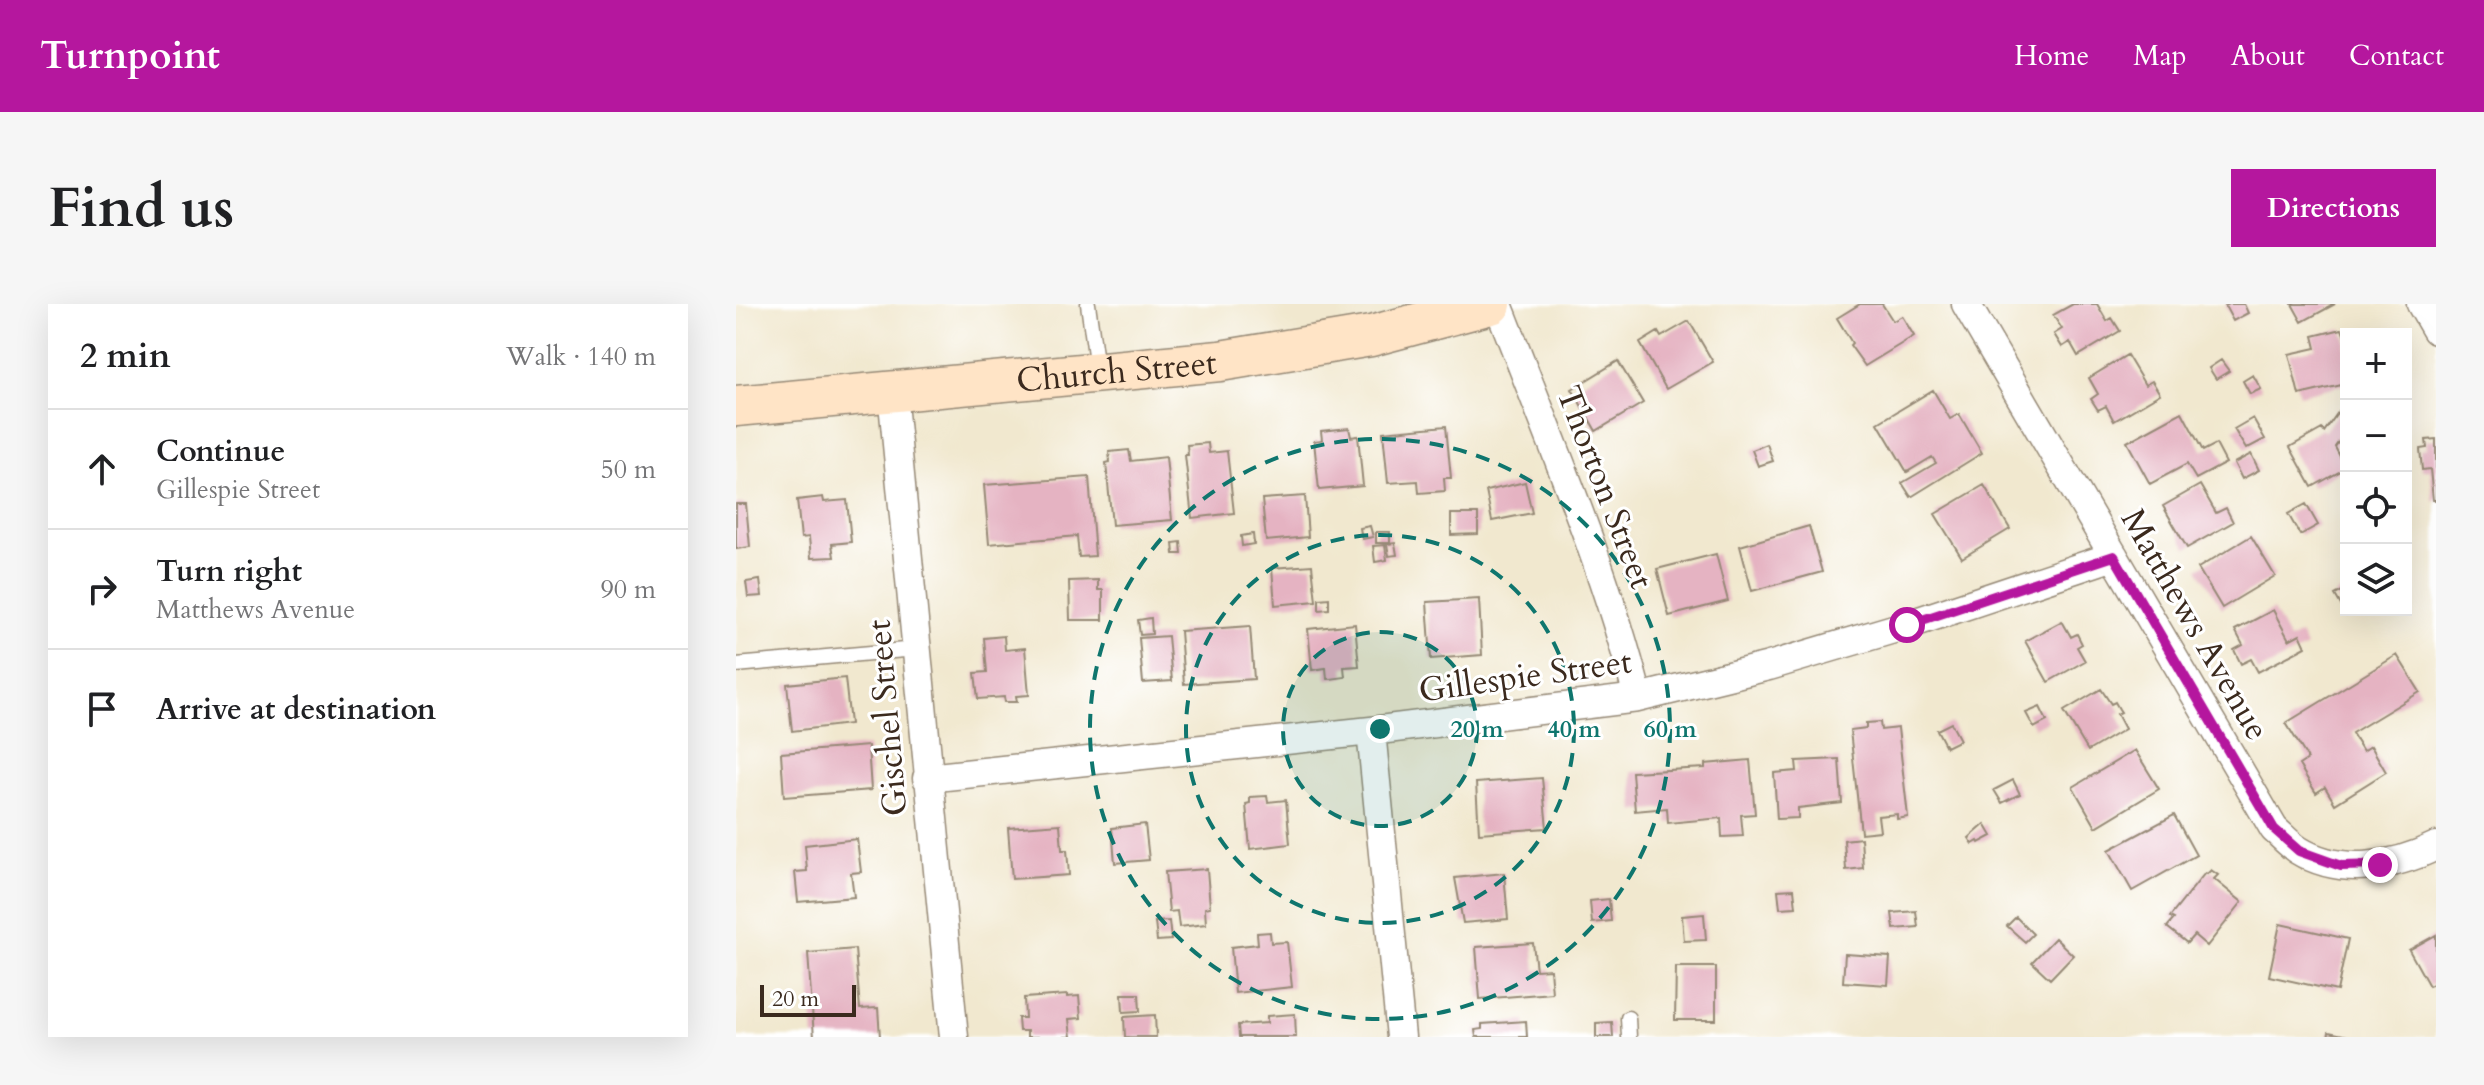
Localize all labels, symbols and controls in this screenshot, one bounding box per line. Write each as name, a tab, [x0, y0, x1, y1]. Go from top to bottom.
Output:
text: Turnpoint	[40, 30, 220, 82]
text: Home	[2014, 37, 2089, 75]
text: Map	[2133, 37, 2187, 75]
text: About	[2231, 37, 2305, 75]
text: Contact	[2349, 37, 2444, 75]
button: Directions	[2231, 169, 2436, 247]
text: Find us	[48, 171, 234, 246]
map controls	[2340, 328, 2412, 616]
button: +	[2340, 328, 2412, 400]
text: 2 min	[80, 333, 171, 379]
text: Walk · 140 m	[506, 339, 656, 374]
street label: Church Street	[1014, 339, 1219, 404]
street label: Thorton Street	[1545, 379, 1665, 596]
button: −	[2340, 400, 2412, 472]
text: Continue	[156, 431, 285, 472]
icon: ahead	[80, 447, 124, 491]
text: 50 m	[600, 452, 656, 487]
text: Gillespie Street	[156, 472, 320, 507]
button: locate	[2340, 472, 2412, 544]
street label: Matthews Avenue	[2110, 500, 2280, 749]
button: layers	[2340, 544, 2412, 616]
text: Turn right	[156, 551, 302, 592]
icon: right	[80, 567, 124, 611]
text: 90 m	[600, 572, 656, 607]
text: Matthews Avenue	[156, 592, 355, 627]
route start	[1889, 607, 1925, 643]
street label: Gischel Street	[855, 618, 918, 818]
street label: Gillespie Street	[1416, 638, 1635, 714]
icon: arrive	[80, 687, 124, 731]
text: Arrive at destination	[156, 689, 436, 730]
text: 20 m	[1450, 713, 1504, 746]
text: 40 m	[1547, 713, 1601, 746]
text: 60 m	[1643, 713, 1697, 746]
centre of rings	[1366, 715, 1394, 743]
route end	[2362, 847, 2398, 883]
scale bar	[760, 981, 856, 1017]
text: 20 m	[772, 984, 819, 1014]

